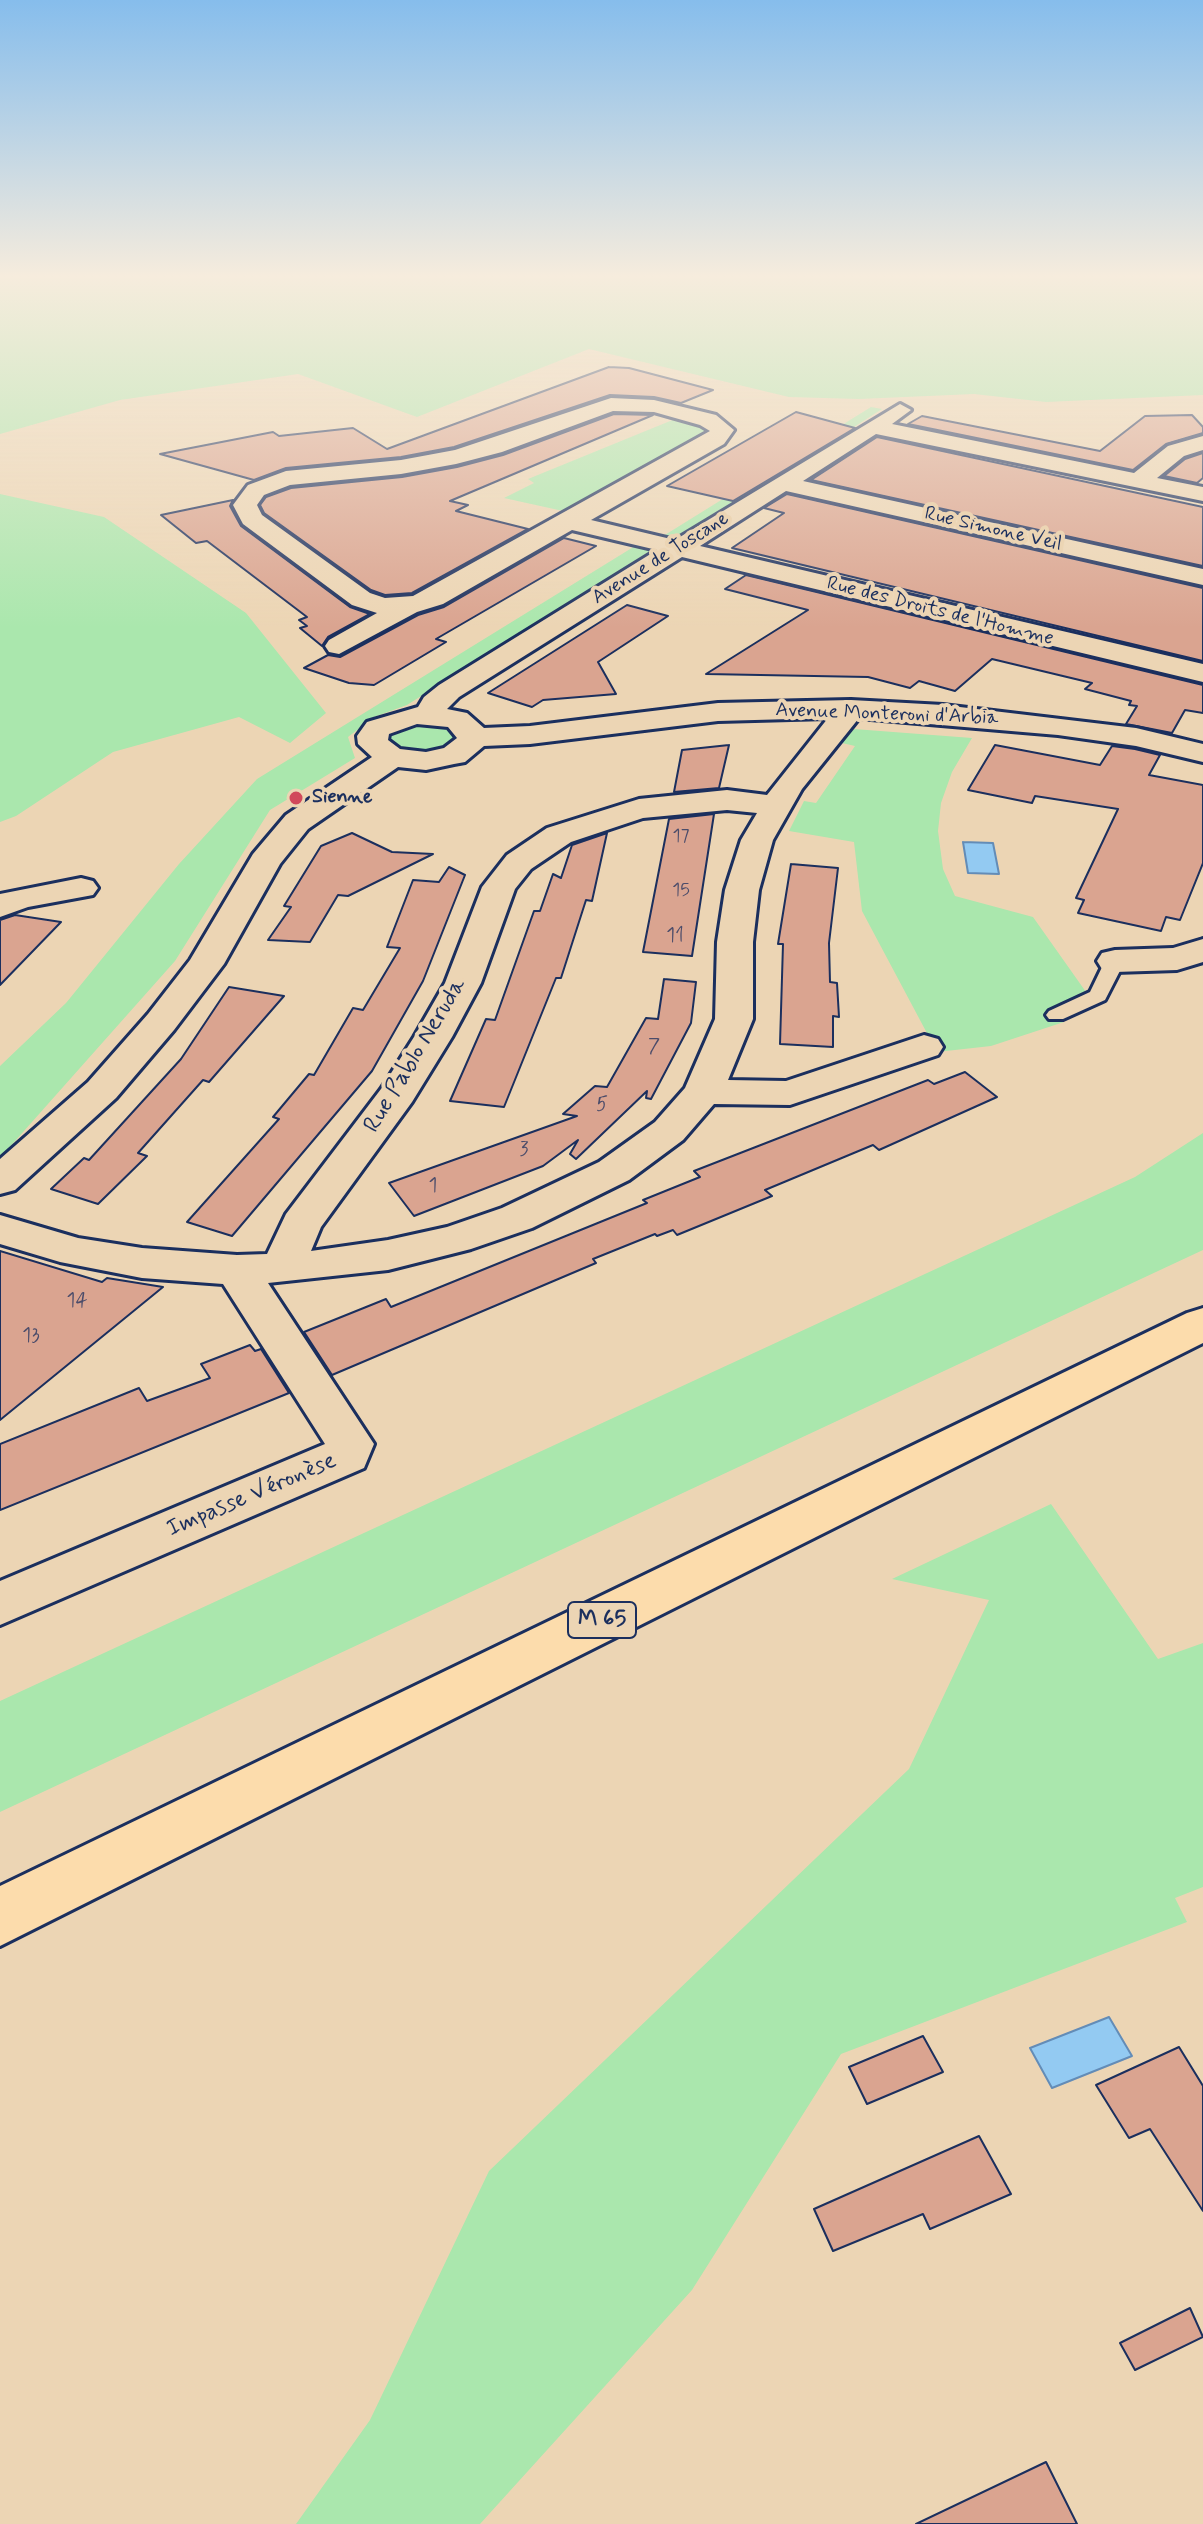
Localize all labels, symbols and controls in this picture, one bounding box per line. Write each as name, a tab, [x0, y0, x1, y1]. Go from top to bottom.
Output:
street label: Rue Simone Veil	[922, 503, 1064, 557]
street label: Avenue de Toscane	[588, 507, 734, 611]
street label: Rue des Droits de l'Homme	[824, 572, 1056, 652]
street label: Avenue Monteroni d'Arbia	[775, 699, 999, 731]
place label: Sienne	[312, 786, 372, 810]
marker: Sienne	[287, 789, 305, 807]
house number: 17	[672, 826, 690, 848]
house number: 15	[672, 880, 690, 902]
house number: 11	[666, 925, 684, 949]
street label: Rue Pablo Neruda	[359, 974, 473, 1138]
house number: 7	[648, 1036, 660, 1060]
house number: 5	[596, 1094, 608, 1118]
house number: 3	[519, 1139, 529, 1163]
house number: 1	[429, 1175, 437, 1199]
house number: 14	[66, 1290, 88, 1314]
house number: 13	[22, 1325, 40, 1349]
street label: Impasse Véronèse	[163, 1447, 341, 1545]
road number: M 65	[568, 1602, 636, 1638]

